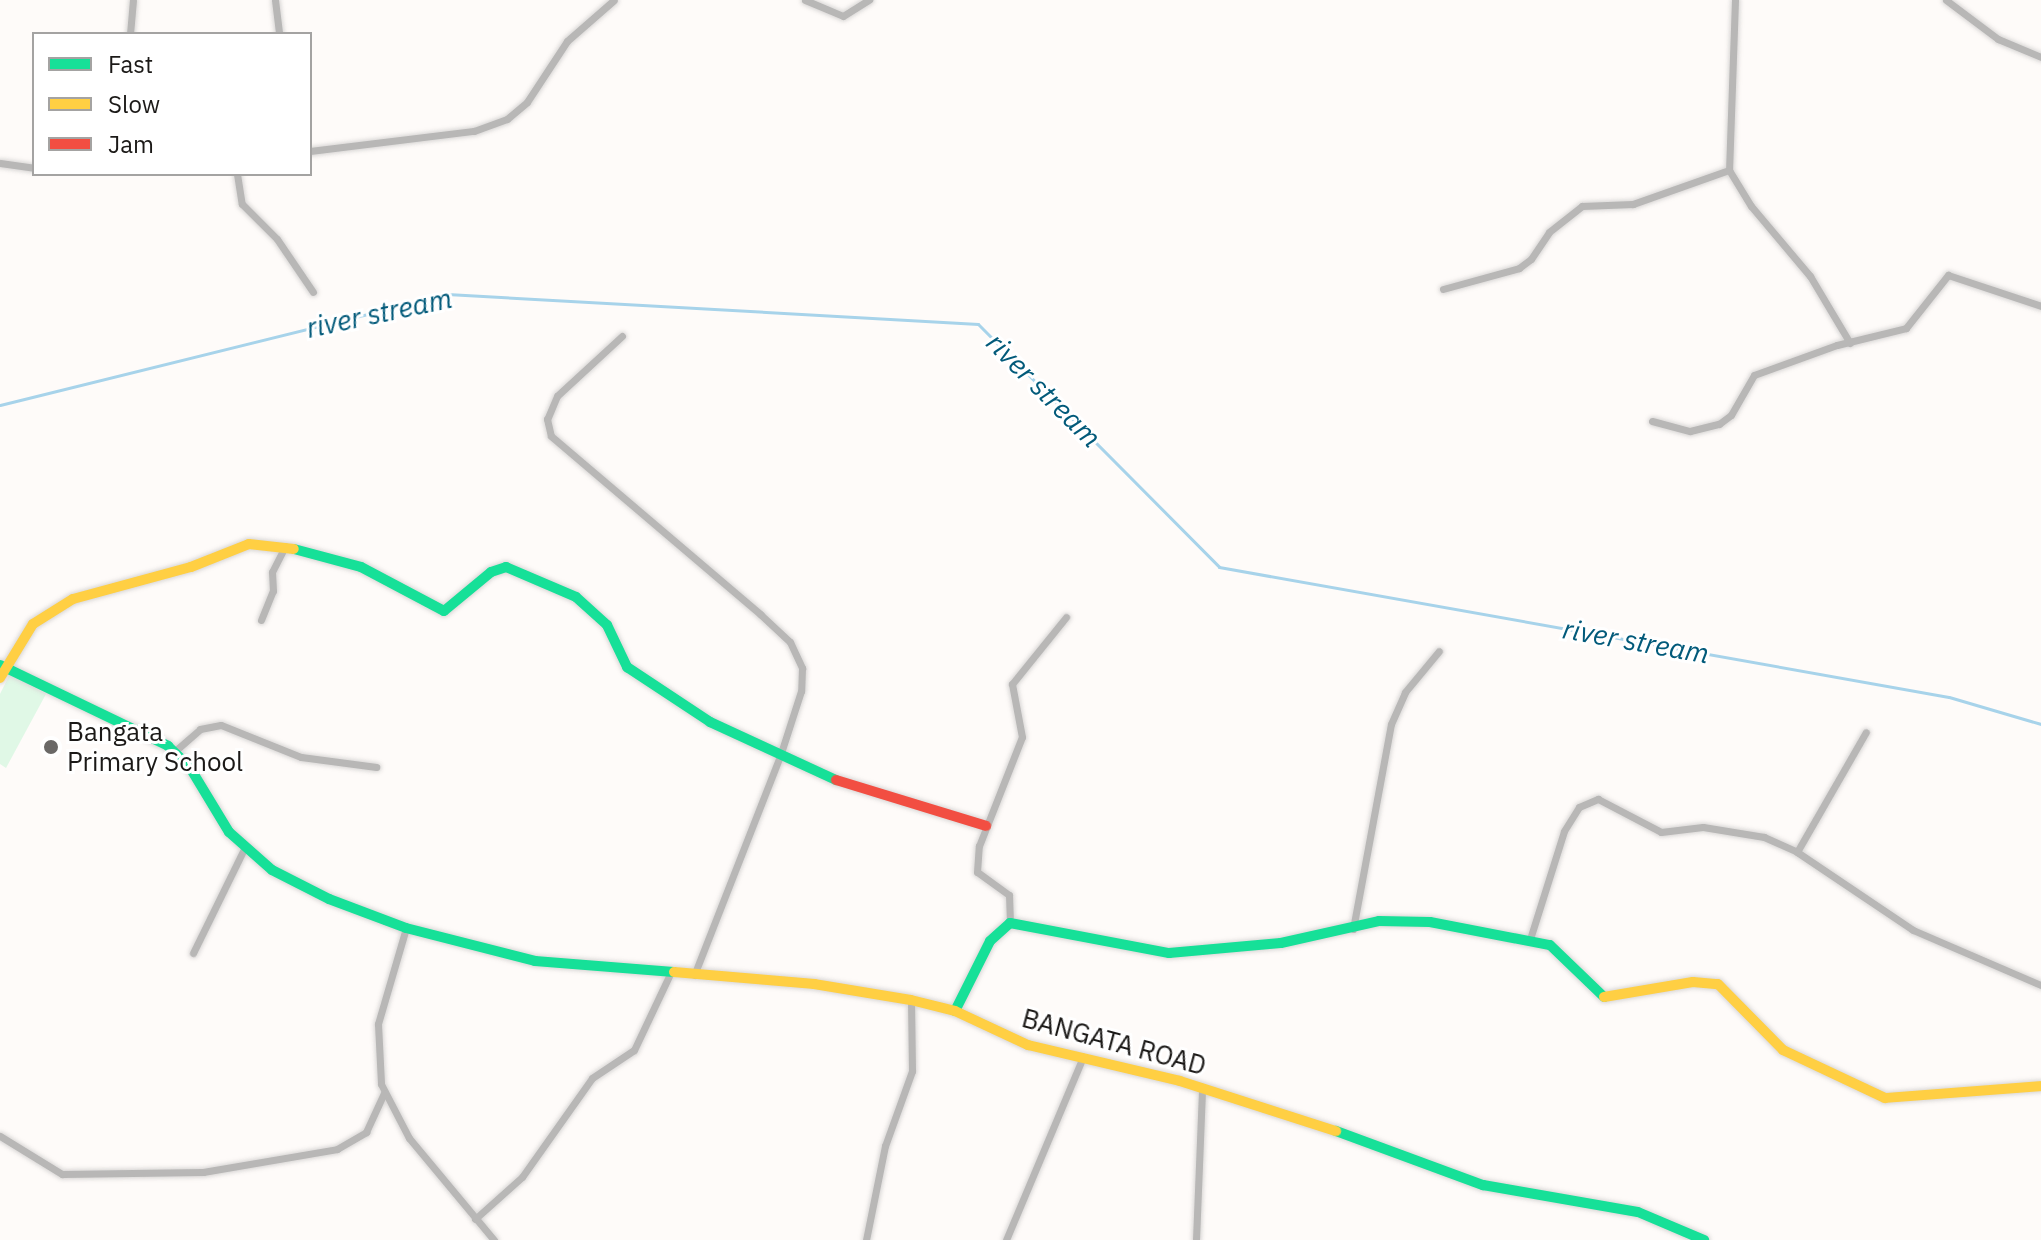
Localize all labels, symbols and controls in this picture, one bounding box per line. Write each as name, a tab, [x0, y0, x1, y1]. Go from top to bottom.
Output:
legend	[32, 32, 312, 176]
text: Fast	[108, 48, 153, 80]
text: Slow	[108, 88, 160, 120]
text: Jam	[108, 128, 154, 160]
water label: river stream	[303, 281, 455, 345]
water label: river stream	[980, 326, 1108, 454]
water label: river stream	[1560, 612, 1712, 670]
place label: Bangata Primary School	[67, 716, 243, 778]
marker: Bangata Primary School	[42, 738, 60, 756]
street label: BANGATA ROAD	[1019, 1002, 1209, 1082]

